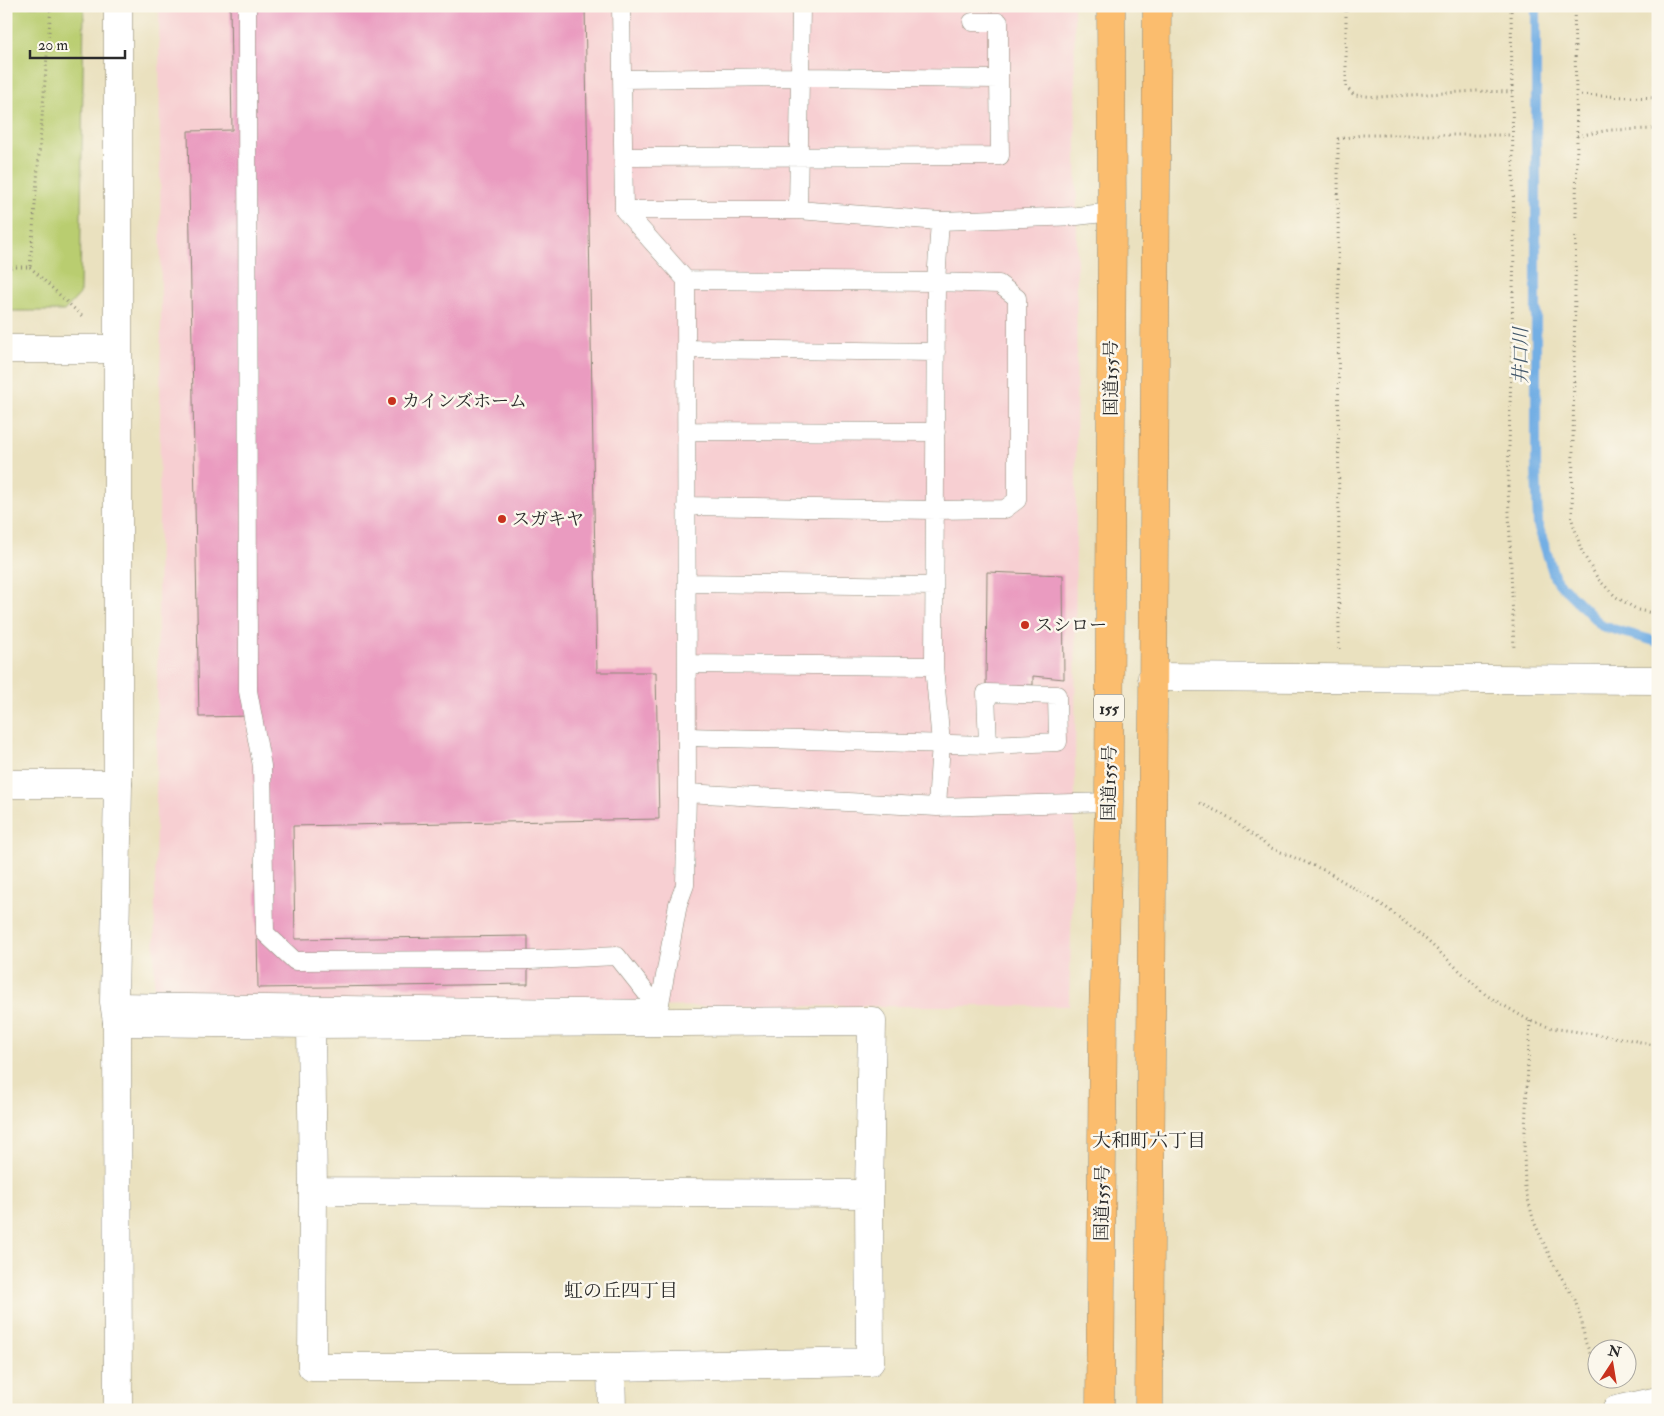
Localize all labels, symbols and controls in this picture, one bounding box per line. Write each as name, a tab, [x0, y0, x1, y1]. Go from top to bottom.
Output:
scale bar	[30, 28, 125, 60]
text: 20 m	[38, 36, 68, 55]
water label: 井口川	[1509, 326, 1533, 385]
street label: 国道155号	[1100, 340, 1123, 416]
place label: カインズホーム	[402, 390, 527, 413]
marker: カインズホーム	[386, 395, 398, 407]
place label: スガキヤ	[512, 508, 584, 531]
marker: スガキヤ	[496, 513, 508, 525]
place label: スシロー	[1035, 614, 1107, 637]
marker: スシロー	[1019, 619, 1031, 631]
road number: 155	[1094, 694, 1124, 721]
street label: 国道155号	[1097, 745, 1122, 821]
district label: 大和町六丁目	[1092, 1129, 1206, 1153]
street label: 国道155号	[1090, 1165, 1115, 1241]
district label: 虹の丘四丁目	[564, 1279, 678, 1303]
north arrow	[1586, 1338, 1636, 1388]
text: N	[1606, 1342, 1623, 1361]

